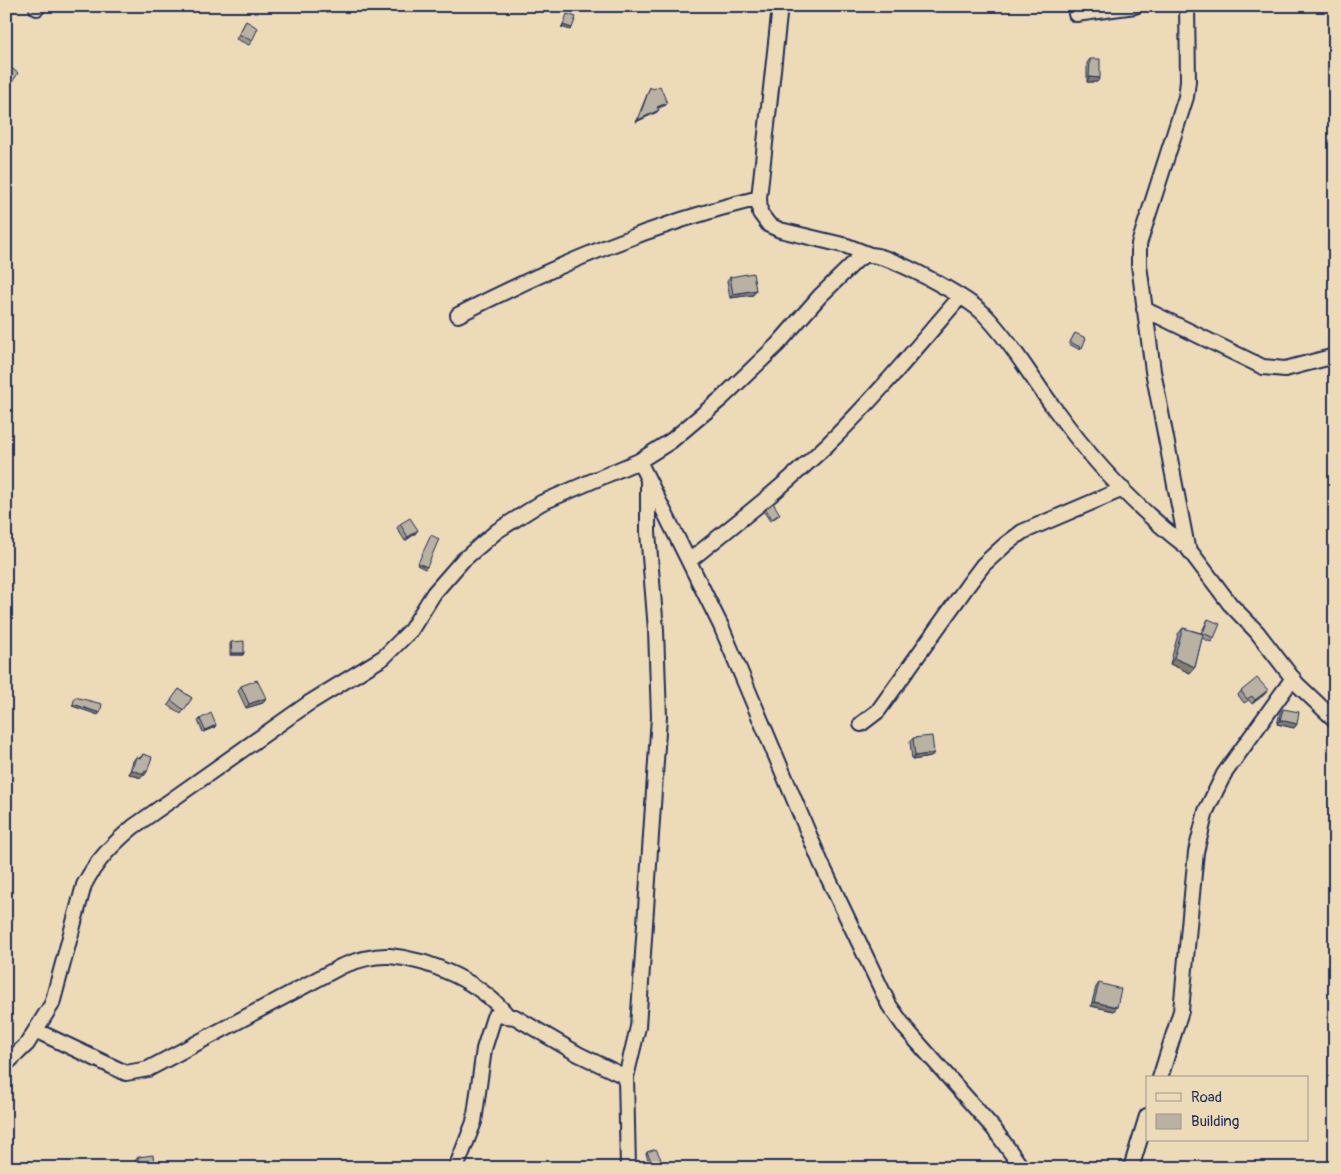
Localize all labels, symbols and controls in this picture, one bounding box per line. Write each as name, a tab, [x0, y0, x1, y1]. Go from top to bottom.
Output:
legend	[1146, 1076, 1308, 1142]
text: Road	[1191, 1088, 1222, 1107]
text: Building	[1191, 1112, 1239, 1131]

